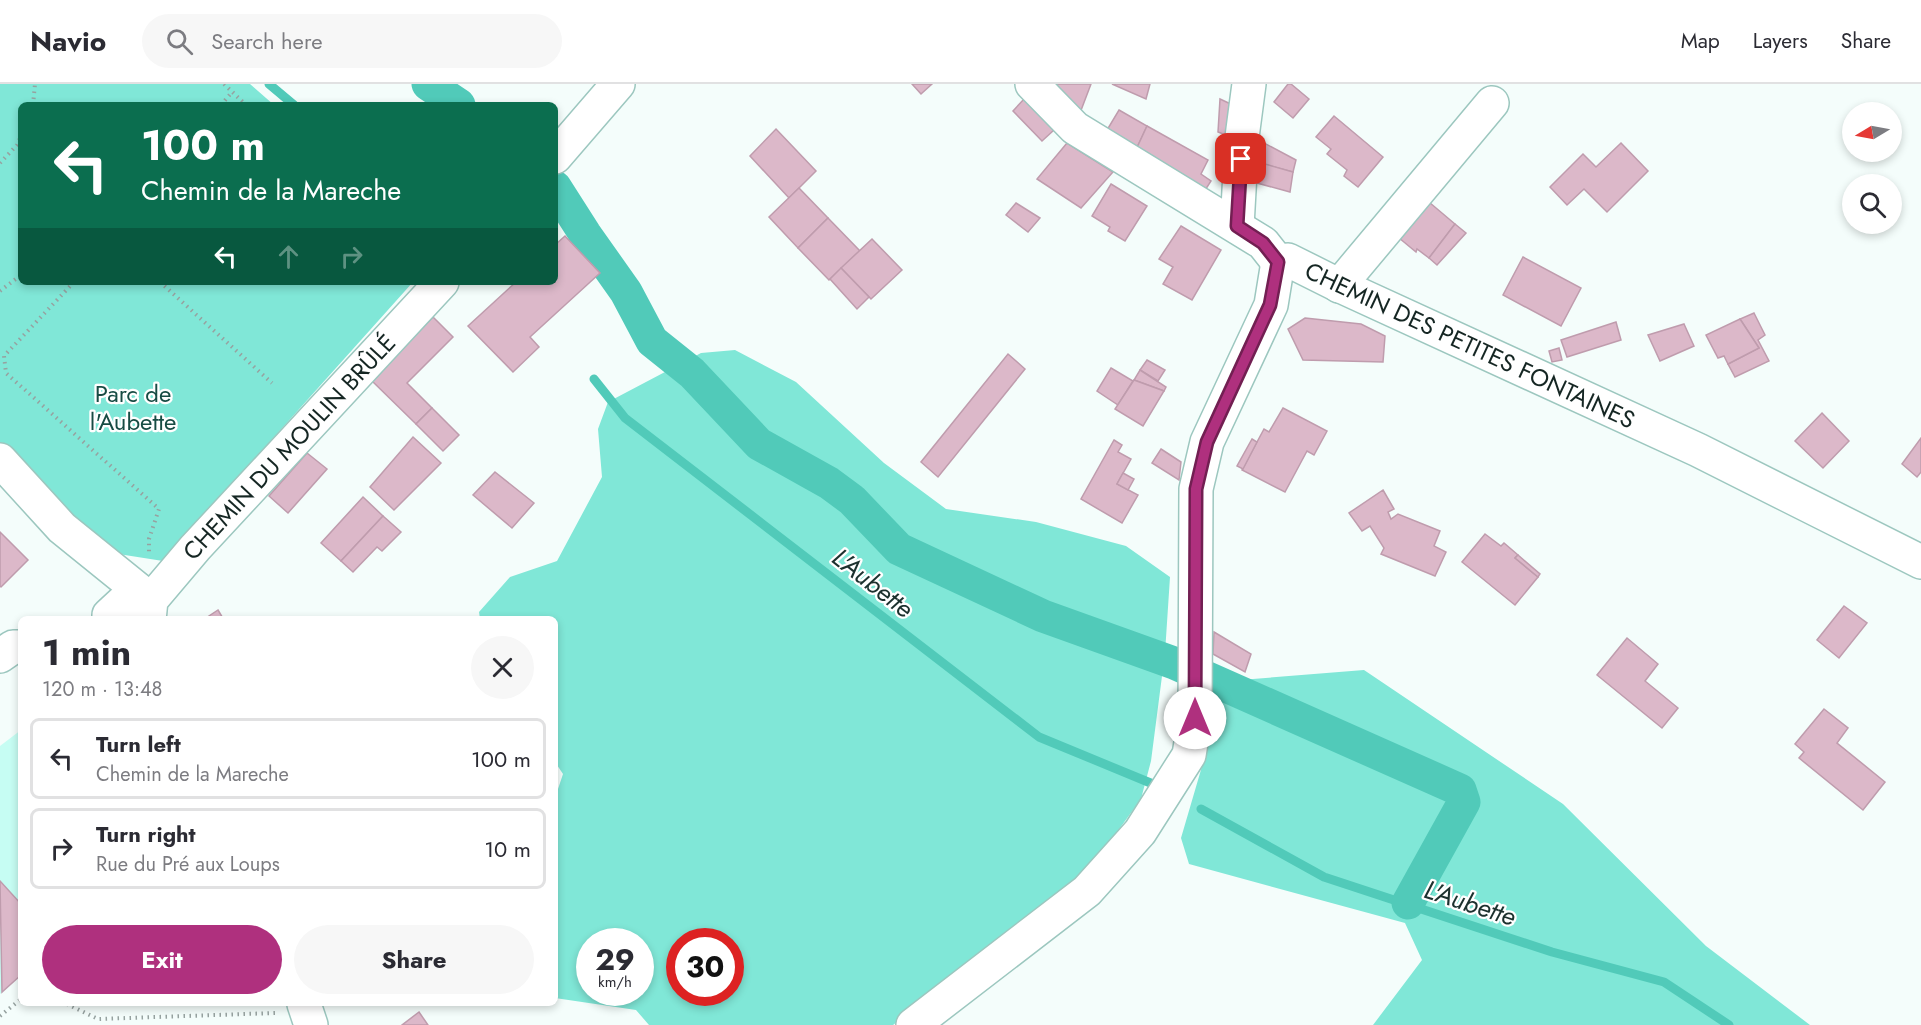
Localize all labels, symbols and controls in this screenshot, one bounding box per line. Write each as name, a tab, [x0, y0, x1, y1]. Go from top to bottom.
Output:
search box	[142, 14, 562, 68]
text: Navio	[30, 21, 106, 62]
icon: search	[163, 25, 196, 58]
text: Search here	[211, 25, 322, 57]
text: Map	[1681, 26, 1720, 56]
text: Layers	[1753, 26, 1808, 56]
text: Share	[1841, 26, 1891, 56]
north arrow	[1842, 102, 1902, 162]
map controls	[1842, 102, 1902, 234]
text: 100 m	[141, 115, 265, 176]
icon: left	[42, 126, 120, 204]
pin	[1215, 133, 1266, 184]
icon: arrive	[1224, 142, 1257, 175]
text: Chemin de la Mareche	[141, 171, 401, 210]
button: search	[1842, 174, 1902, 234]
icon: left	[209, 240, 242, 273]
icon: ahead	[272, 240, 305, 273]
icon: right	[335, 240, 368, 273]
street label: CHEMIN DES PETITES FONTAINES	[1299, 253, 1641, 437]
street label: CHEMIN DU MOULIN BRÛLÉ	[175, 326, 403, 568]
park label: Parc de l'Aubette	[90, 376, 176, 439]
water label: L'Aubette	[824, 539, 922, 627]
text: 1 min	[42, 626, 131, 678]
button: close	[471, 636, 534, 699]
text: 120 m · 13:48	[42, 675, 162, 704]
position arrow	[1163, 686, 1227, 750]
text: Turn left	[96, 728, 181, 760]
icon: left	[45, 742, 78, 775]
text: 100 m	[471, 743, 531, 775]
text: Chemin de la Mareche	[96, 760, 289, 789]
text: Turn right	[96, 818, 196, 850]
icon: right	[45, 832, 78, 865]
text: 10 m	[484, 833, 531, 865]
text: Rue du Pré aux Loups	[96, 850, 280, 879]
water label: L'Aubette	[1419, 870, 1521, 936]
button: Exit	[42, 925, 282, 994]
button: Share	[294, 925, 534, 994]
speed limit sign: 30	[666, 928, 744, 1006]
text: 29	[595, 938, 635, 981]
text: km/h	[598, 971, 632, 993]

